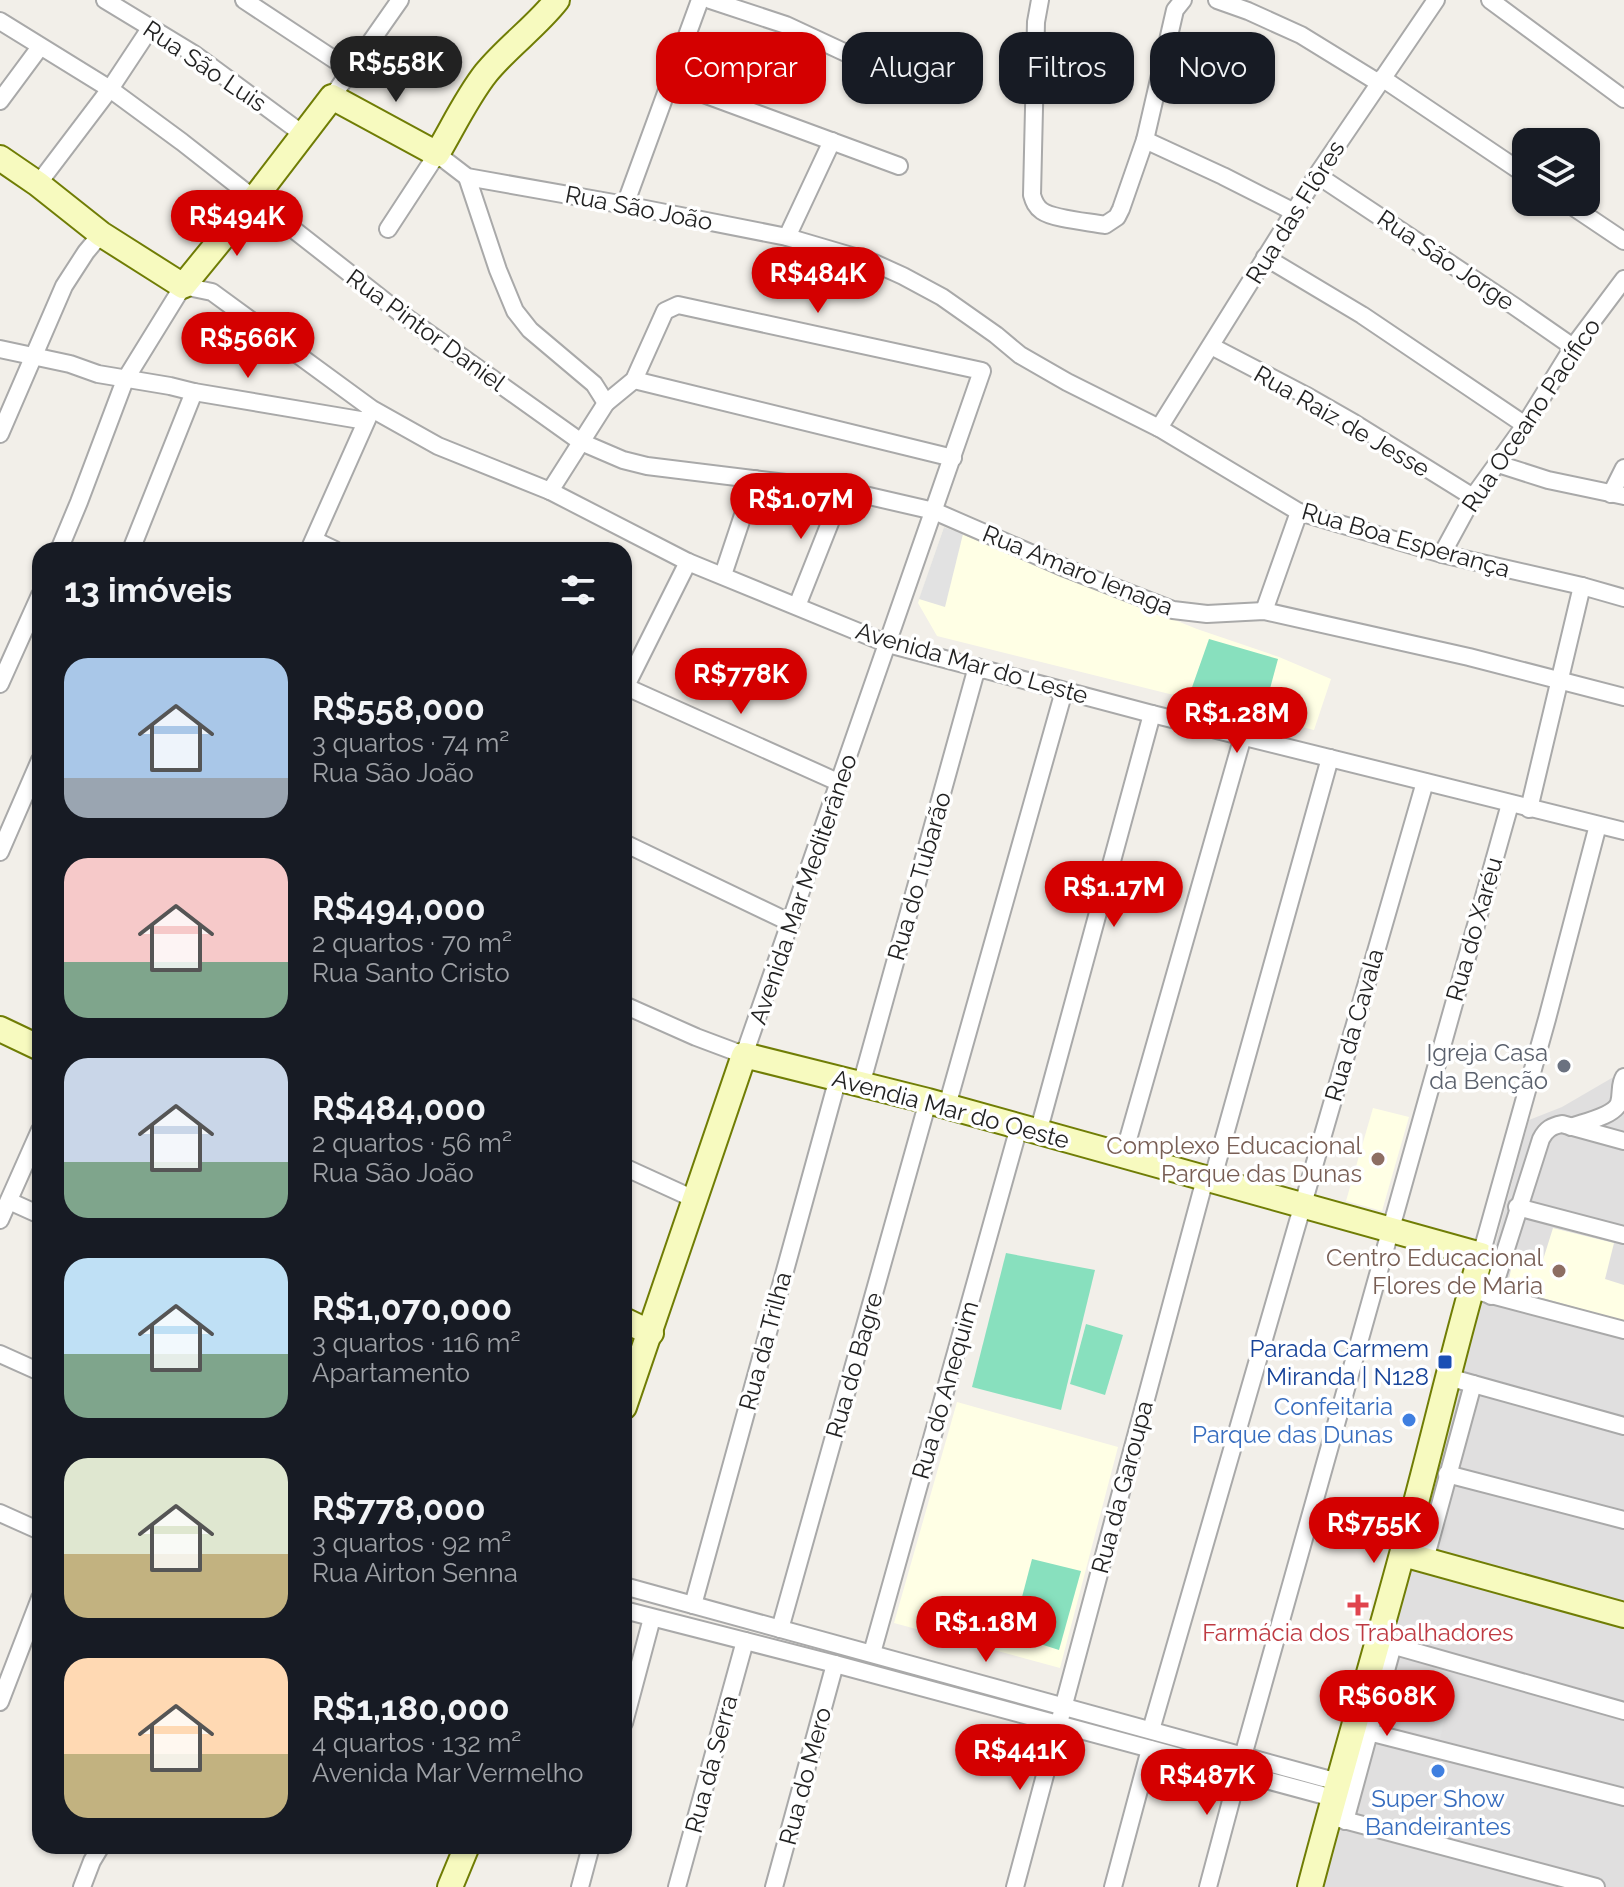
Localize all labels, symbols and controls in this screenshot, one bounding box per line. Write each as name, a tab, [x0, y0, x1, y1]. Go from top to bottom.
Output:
street label: Rua São Luis	[138, 14, 272, 118]
chip: Comprar	[656, 32, 826, 104]
chip: Alugar	[842, 32, 983, 104]
chip: Filtros	[999, 32, 1134, 104]
chip: Novo	[1150, 32, 1275, 104]
pin: R$558K	[331, 36, 461, 104]
text: R$558K	[348, 47, 444, 77]
map controls	[1512, 128, 1600, 216]
button: layers	[1512, 128, 1600, 216]
street label: Rua das Flôres	[1239, 135, 1351, 289]
street label: Rua São João	[563, 180, 715, 236]
pin: R$494K	[172, 190, 302, 258]
text: R$494K	[189, 201, 285, 231]
street label: Rua São Jorge	[1372, 204, 1520, 316]
pin: R$484K	[753, 247, 883, 315]
text: R$484K	[770, 258, 866, 288]
street label: Rua Pintor Daniel	[341, 263, 511, 398]
pin: R$566K	[183, 312, 313, 380]
street label: Rua Oceano Pacífico	[1455, 313, 1607, 517]
text: R$566K	[199, 323, 297, 353]
street label: Rua Raiz de Jesse	[1249, 359, 1435, 483]
pin: R$1.07M	[727, 473, 875, 541]
text: R$1.07M	[748, 484, 854, 514]
street label: Rua Boa Esperança	[1299, 496, 1513, 584]
street label: Rua Amaro Ienaga	[979, 519, 1177, 621]
icon: filters	[556, 568, 600, 612]
text: 13 imóveis	[64, 570, 232, 610]
street label: Avenida Mar do Leste	[853, 616, 1091, 710]
pin: R$778K	[676, 648, 806, 716]
text: R$778K	[693, 659, 789, 689]
pin: R$1.28M	[1163, 687, 1311, 755]
text: R$558,000	[312, 688, 485, 728]
icon: home	[128, 690, 224, 786]
text: R$1.28M	[1184, 698, 1290, 728]
text: 3 quartos · 74 m²	[312, 728, 509, 758]
street label: Avenida Mar Mediterâneo	[743, 750, 863, 1028]
text: Rua São João	[312, 758, 474, 788]
street label: Rua do Tubarão	[881, 788, 957, 964]
street label: Rua do Xaréu	[1440, 854, 1508, 1004]
pin: R$1.17M	[1040, 861, 1188, 929]
text: R$1.17M	[1063, 872, 1165, 902]
text: R$494,000	[312, 888, 486, 928]
icon: home	[128, 890, 224, 986]
text: 2 quartos · 70 m²	[312, 928, 512, 958]
street label: Rua da Cavala	[1318, 945, 1390, 1105]
text: Rua Santo Cristo	[312, 958, 510, 988]
place label: Igreja Casa da Benção	[1426, 1038, 1548, 1095]
marker: Igreja Casa da Benção	[1555, 1057, 1573, 1075]
street label: Avendia Mar do Oeste	[829, 1063, 1073, 1155]
text: R$484,000	[312, 1088, 486, 1128]
icon: home	[128, 1090, 224, 1186]
text: 2 quartos · 56 m²	[312, 1128, 512, 1158]
place label: Complexo Educacional Parque das Dunas	[1106, 1131, 1362, 1188]
marker: Complexo Educacional Parque das Dunas	[1369, 1150, 1387, 1168]
text: Rua São João	[312, 1158, 474, 1188]
place label: Centro Educacional Flores de Maria	[1326, 1243, 1543, 1300]
marker: Centro Educacional Flores de Maria	[1550, 1262, 1568, 1280]
street label: Rua da Trilha	[733, 1269, 797, 1413]
text: R$1,070,000	[312, 1288, 512, 1328]
street label: Rua do Bagre	[819, 1289, 889, 1441]
icon: home	[128, 1290, 224, 1386]
street label: Rua do Anequim	[906, 1297, 984, 1483]
text: 3 quartos · 116 m²	[312, 1328, 521, 1358]
place label: Parada Carmem Miranda | N128	[1249, 1334, 1429, 1391]
marker: Parada Carmem Miranda | N128	[1436, 1353, 1454, 1371]
text: Apartamento	[312, 1358, 470, 1388]
place label: Confeitaria Parque das Dunas	[1192, 1392, 1393, 1449]
street label: Rua da Garoupa	[1085, 1397, 1159, 1577]
marker: Confeitaria Parque das Dunas	[1400, 1411, 1418, 1429]
text: R$778,000	[312, 1488, 486, 1528]
icon: home	[128, 1490, 224, 1586]
pin: R$755K	[1309, 1497, 1439, 1565]
text: R$755K	[1327, 1508, 1421, 1538]
text: 3 quartos · 92 m²	[312, 1528, 511, 1558]
text: Rua Airton Senna	[312, 1558, 518, 1588]
pin: R$1.18M	[912, 1596, 1060, 1664]
marker: Farmácia dos Trabalhadores	[1349, 1596, 1367, 1614]
text: R$1.18M	[934, 1607, 1038, 1637]
place label: Farmácia dos Trabalhadores	[1202, 1618, 1514, 1647]
pin: R$608K	[1322, 1670, 1452, 1738]
text: R$608K	[1338, 1681, 1436, 1711]
text: R$1,180,000	[312, 1688, 510, 1728]
icon: home	[128, 1690, 224, 1786]
street label: Rua da Serra	[679, 1692, 743, 1836]
street label: Rua do Mero	[773, 1704, 837, 1848]
pin: R$441K	[955, 1724, 1085, 1792]
text: 4 quartos · 132 m²	[312, 1728, 521, 1758]
text: R$441K	[973, 1735, 1067, 1765]
pin: R$487K	[1142, 1749, 1272, 1817]
text: Avenida Mar Vermelho	[312, 1758, 583, 1788]
text: R$487K	[1159, 1760, 1255, 1790]
marker: Super Show Bandeirantes	[1429, 1762, 1447, 1780]
place label: Super Show Bandeirantes	[1365, 1784, 1511, 1841]

